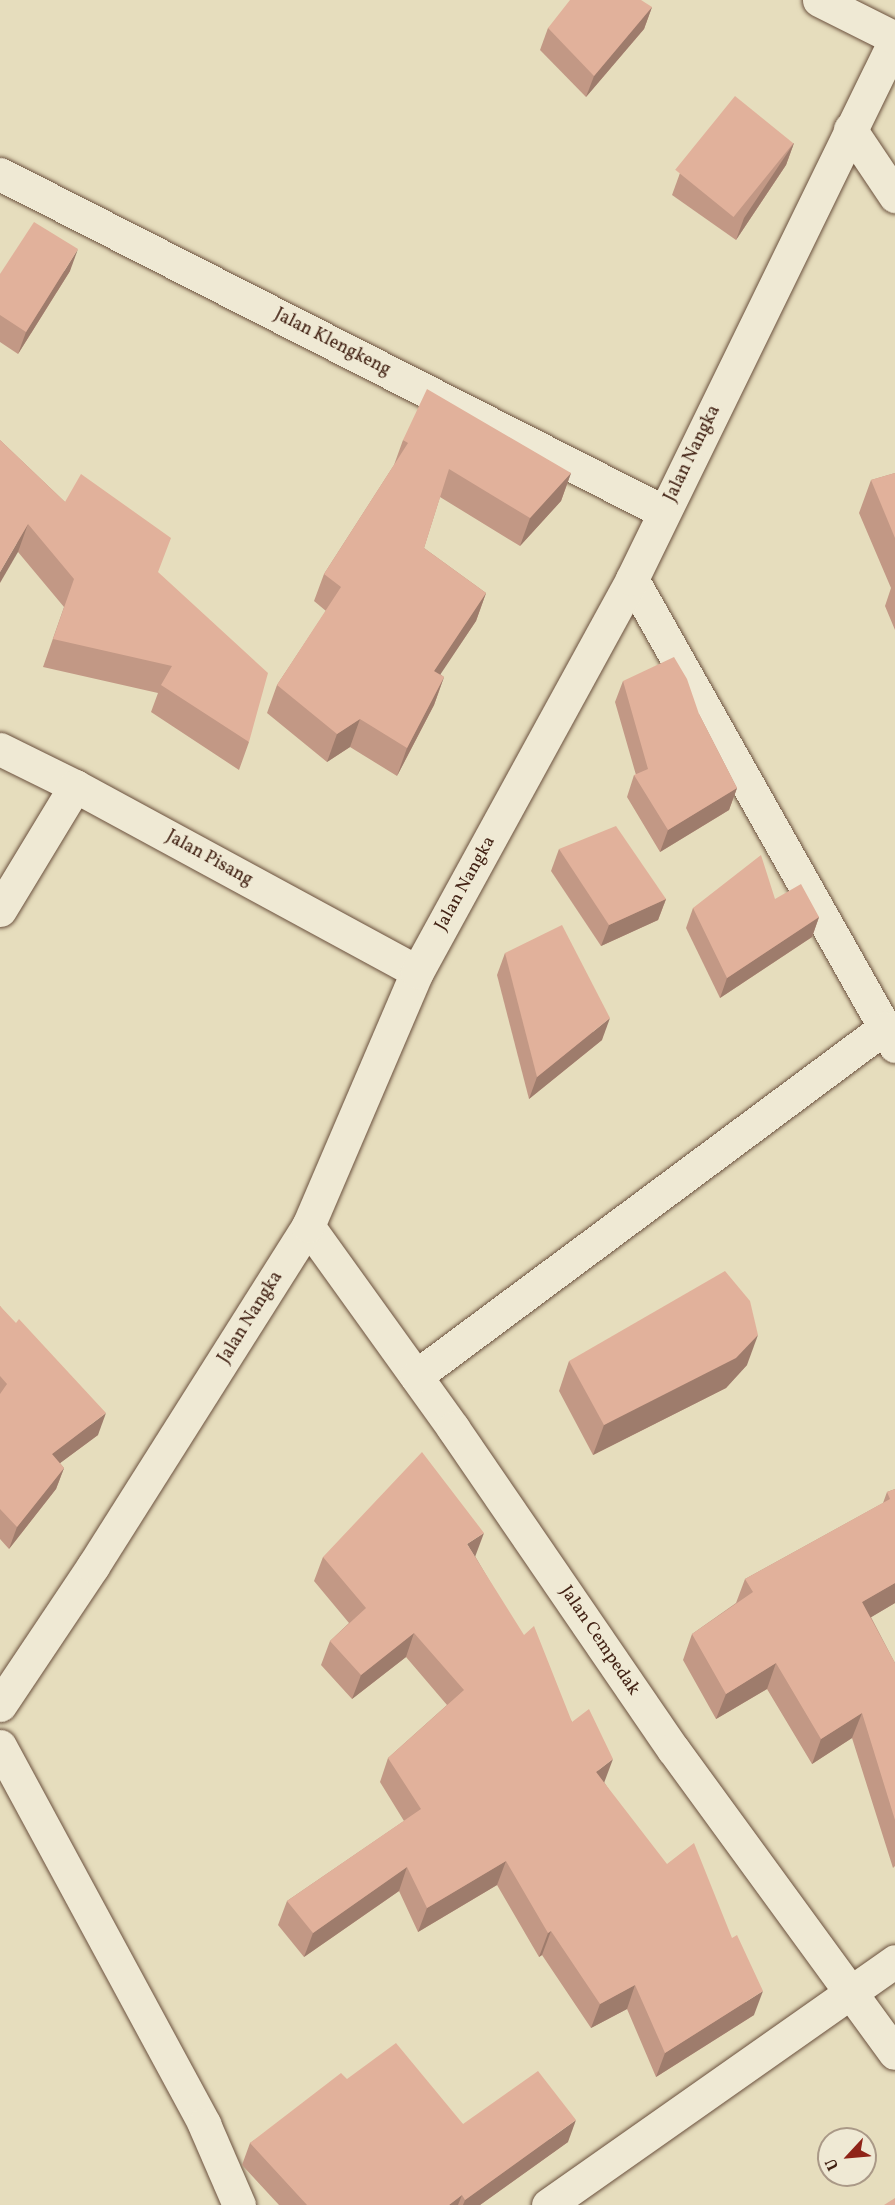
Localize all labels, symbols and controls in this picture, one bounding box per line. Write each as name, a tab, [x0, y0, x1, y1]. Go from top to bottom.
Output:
street label: Jalan Klengkeng	[270, 304, 394, 382]
street label: Jalan Nangka	[660, 402, 726, 506]
street label: Jalan Pisang	[162, 826, 256, 892]
street label: Jalan Nangka	[431, 833, 501, 935]
street label: Jalan Nangka	[214, 1268, 288, 1368]
street label: Jalan Cempedak	[554, 1582, 644, 1700]
north arrow	[817, 2127, 877, 2187]
text: U	[820, 2154, 845, 2174]

